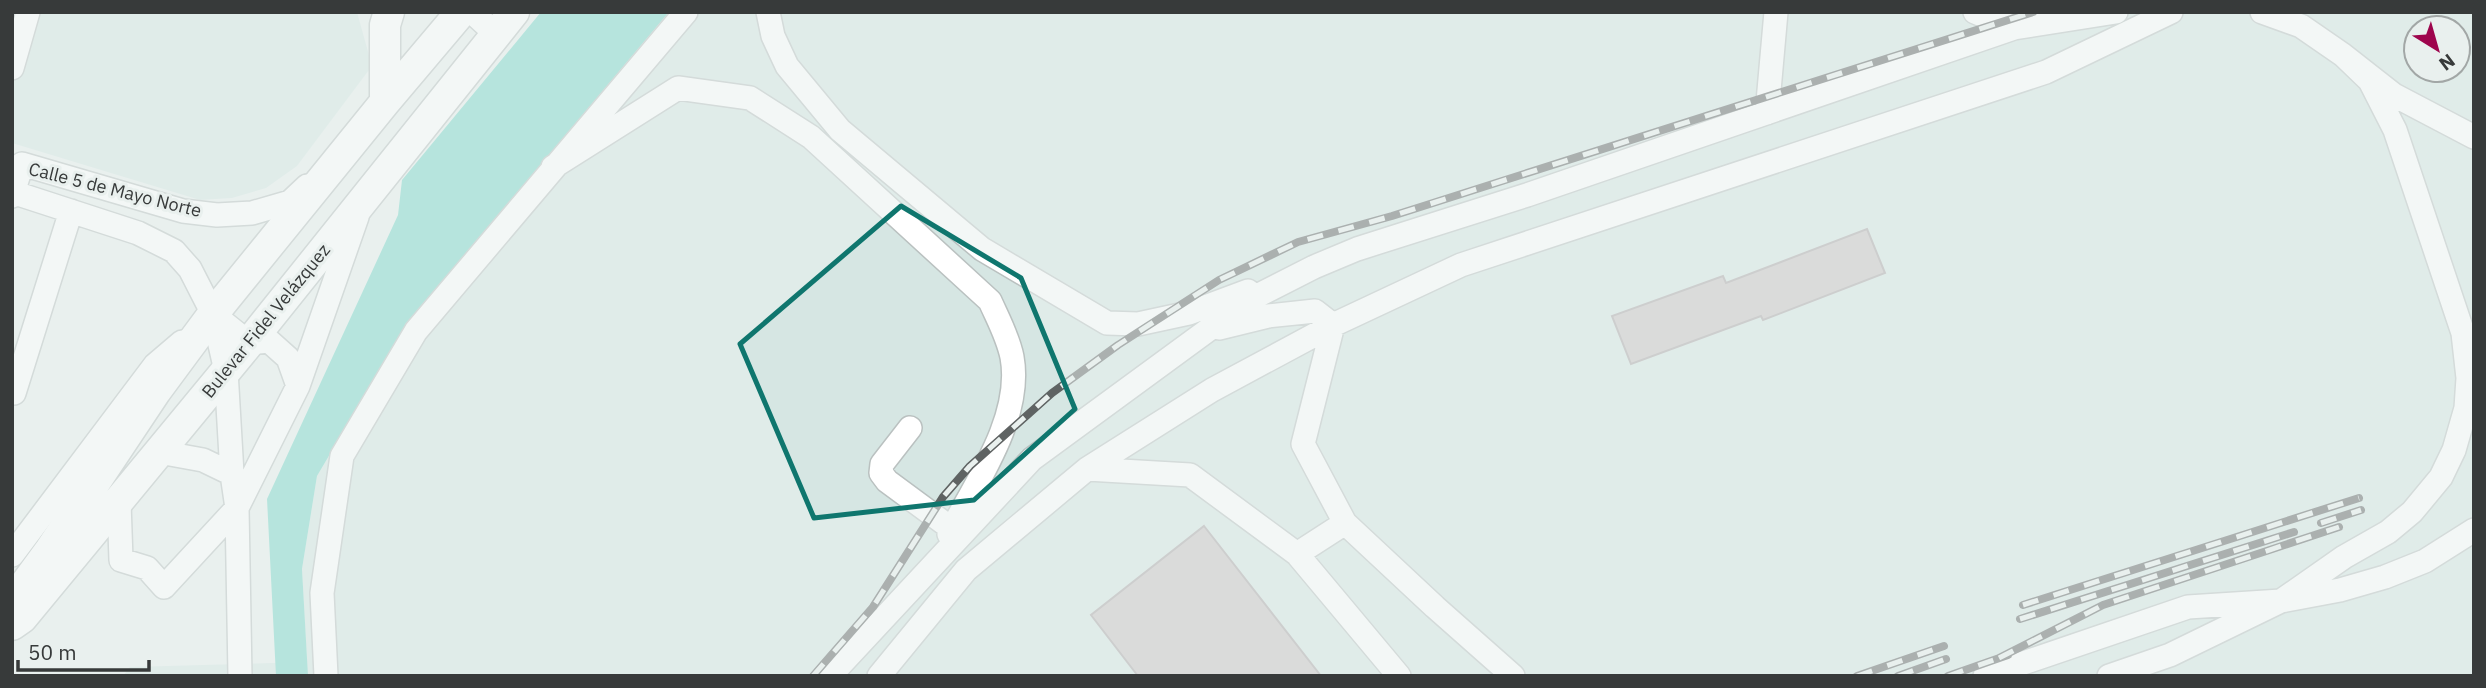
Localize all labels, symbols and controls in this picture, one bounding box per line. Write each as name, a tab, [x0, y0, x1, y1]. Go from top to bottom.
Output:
north arrow	[2402, 14, 2472, 84]
text: N	[2435, 49, 2460, 76]
street label: Calle 5 de Mayo Norte	[26, 157, 204, 222]
street label: Bulevar Fidel Velázquez	[196, 239, 335, 402]
scale bar	[18, 628, 149, 672]
text: 50 m	[28, 638, 77, 666]

